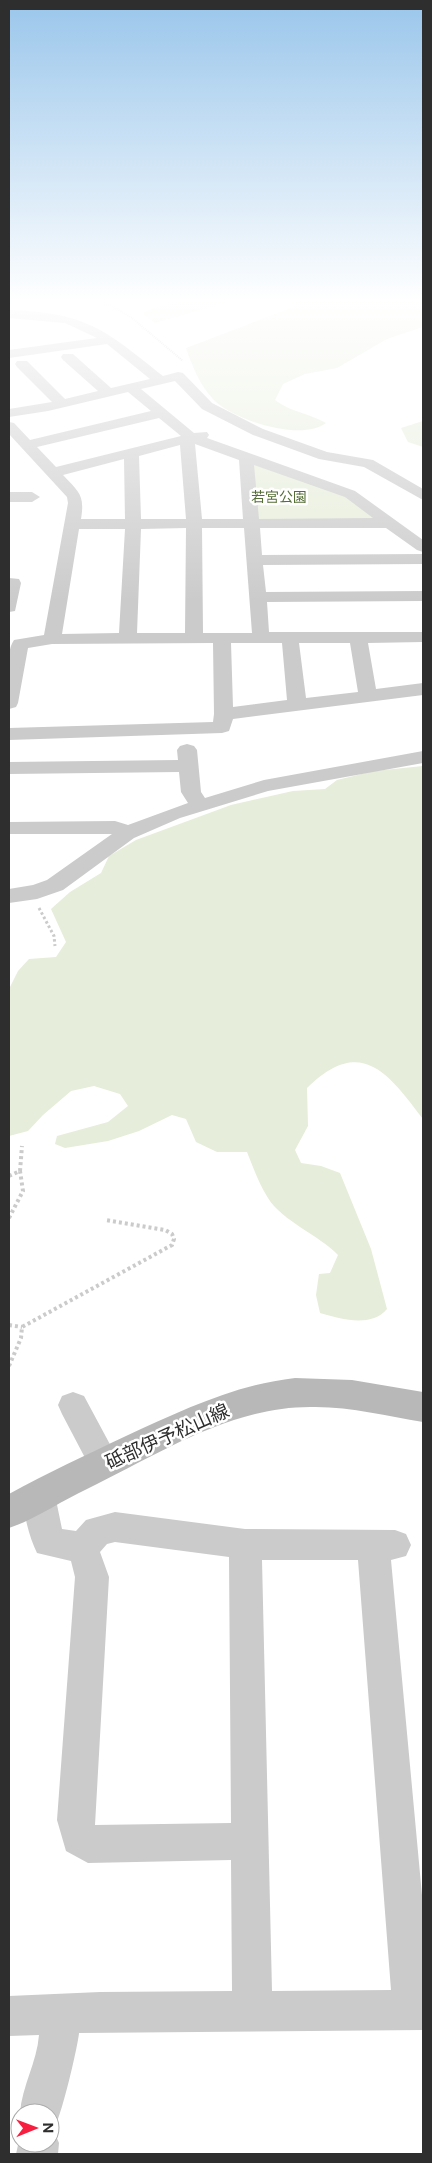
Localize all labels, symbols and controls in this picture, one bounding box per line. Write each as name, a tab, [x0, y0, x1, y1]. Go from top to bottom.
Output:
park label: 若宮公園	[251, 489, 307, 505]
street label: 砥部伊予松山線	[102, 1399, 232, 1473]
north arrow	[10, 2103, 60, 2153]
text: N	[40, 2122, 56, 2133]

